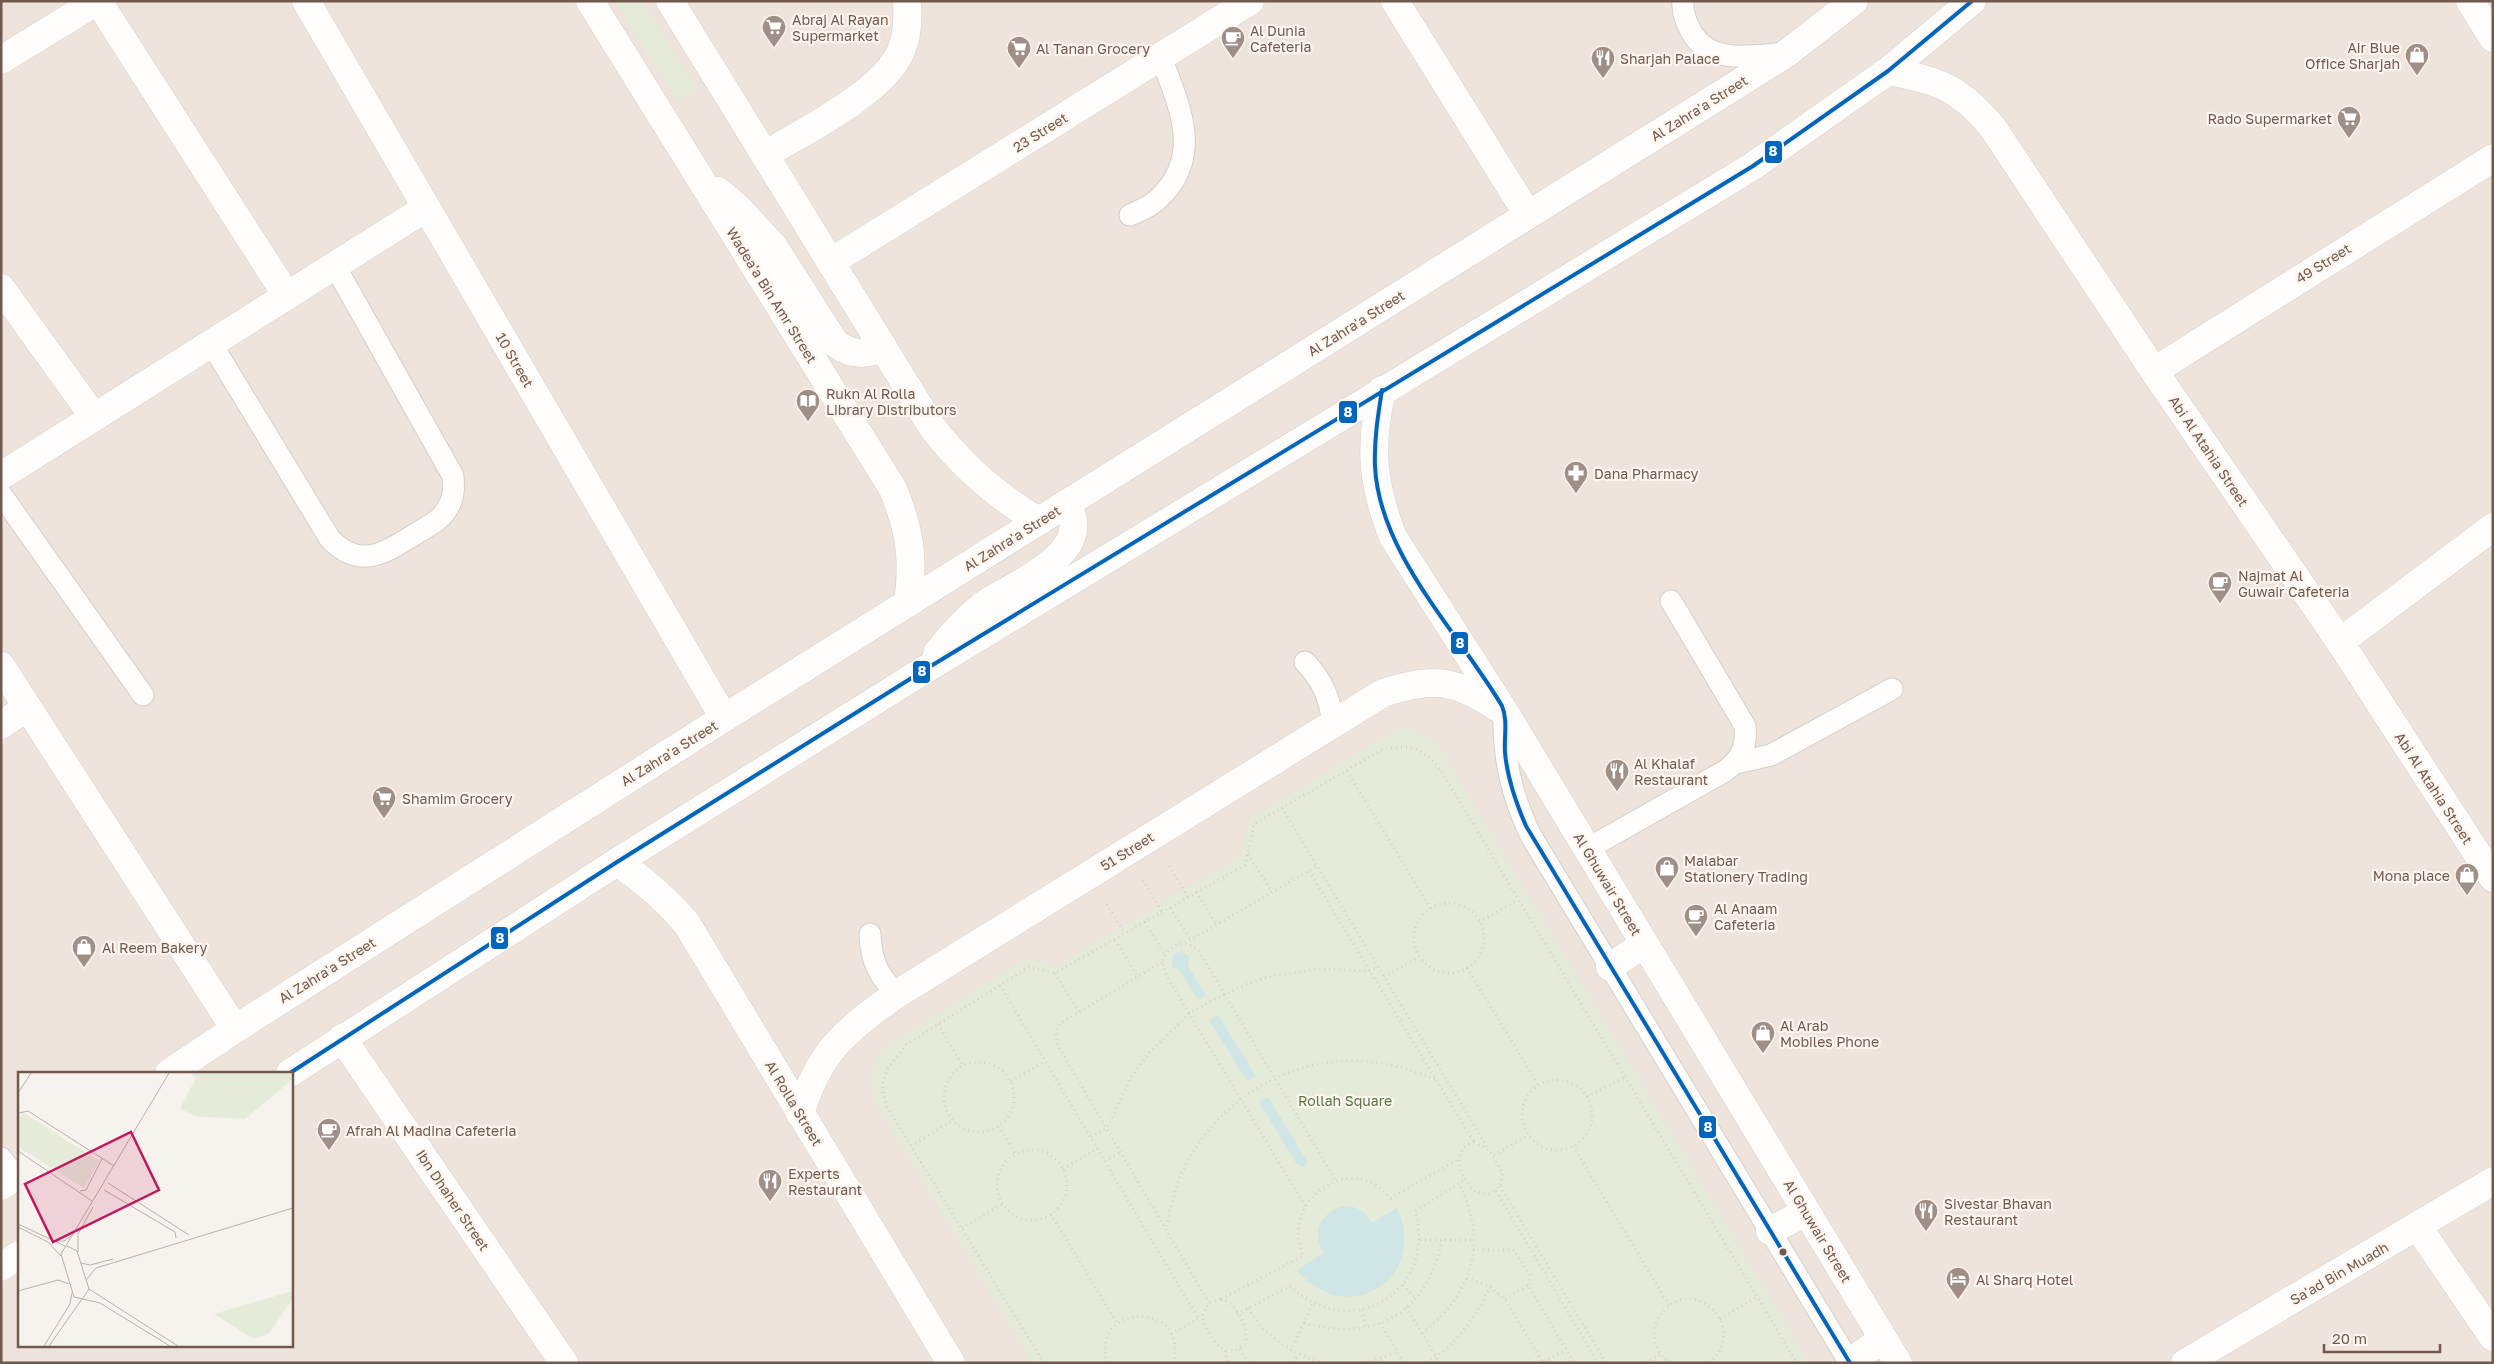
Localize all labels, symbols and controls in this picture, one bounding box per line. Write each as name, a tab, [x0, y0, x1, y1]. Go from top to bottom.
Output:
place label: Abraj Al Rayan Supermarket	[792, 11, 889, 44]
supermarket icon: Abraj Al Rayan Supermarket	[761, 14, 787, 48]
place label: Al Dunia Cafeteria	[1250, 22, 1311, 55]
cafe icon: Al Dunia Cafeteria	[1220, 25, 1246, 59]
supermarket icon: Al Tanan Grocery	[1006, 35, 1032, 69]
place label: Air Blue Office Sharjah	[2305, 39, 2400, 72]
place label: Al Tanan Grocery	[1036, 40, 1150, 57]
shop icon: Air Blue Office Sharjah	[2404, 42, 2430, 76]
restaurant icon: Sharjah Palace	[1590, 45, 1616, 79]
place label: Sharjah Palace	[1620, 50, 1720, 67]
street label: Al Zahra'a Street	[1647, 71, 1751, 145]
supermarket icon: Rado Supermarket	[2336, 105, 2362, 139]
street label: 23 Street	[1010, 109, 1070, 155]
place label: Rado Supermarket	[2207, 110, 2332, 127]
line badge: 8	[1764, 140, 1783, 164]
text: 8	[1769, 142, 1778, 159]
street label: Wadea'a Bin Amr Street	[723, 224, 821, 366]
street label: 49 Street	[2292, 239, 2354, 287]
street label: Al Zahra'a Street	[1304, 286, 1408, 360]
street label: 10 Street	[493, 330, 537, 390]
place label: Rukn Al Rolla Library Distributors	[826, 385, 957, 418]
library icon: Rukn Al Rolla Library Distributors	[795, 388, 821, 422]
street label: Abi Al Atahia Street	[2166, 392, 2252, 510]
line badge: 8	[1338, 400, 1358, 424]
text: 8	[1344, 403, 1353, 420]
pharmacy icon: Dana Pharmacy	[1563, 460, 1589, 494]
place label: Dana Pharmacy	[1594, 465, 1699, 482]
street label: Al Zahra'a Street	[960, 501, 1064, 575]
place label: Najmat Al Guwair Cafeteria	[2238, 567, 2349, 600]
cafe icon: Najmat Al Guwair Cafeteria	[2207, 570, 2233, 604]
line badge: 8	[1450, 631, 1469, 655]
text: 8	[1456, 634, 1465, 651]
line badge: 8	[912, 660, 931, 684]
text: 8	[918, 662, 927, 679]
street label: Al Zahra'a Street	[617, 716, 721, 790]
street label: Abi Al Atahia Street	[2392, 729, 2476, 847]
place label: Al Khalaf Restaurant	[1634, 755, 1708, 788]
restaurant icon: Al Khalaf Restaurant	[1604, 758, 1630, 792]
supermarket icon: Shamim Grocery	[371, 785, 397, 819]
place label: Shamim Grocery	[402, 790, 513, 807]
street label: 51 Street	[1097, 828, 1157, 874]
street label: Al Ghuwair Street	[1571, 829, 1645, 939]
place label: Malabar Stationery Trading	[1684, 852, 1808, 885]
shop icon: Malabar Stationery Trading	[1654, 855, 1680, 889]
shop icon: Mona place	[2454, 862, 2480, 896]
place label: Mona place	[2373, 867, 2450, 884]
place label: Al Anaam Cafeteria	[1714, 900, 1777, 933]
cafe icon: Al Anaam Cafeteria	[1683, 903, 1709, 937]
line badge: 8	[490, 926, 509, 950]
text: 8	[496, 929, 505, 946]
street label: Al Zahra'a Street	[275, 933, 379, 1007]
shop icon: Al Reem Bakery	[71, 934, 97, 968]
place label: Al Reem Bakery	[102, 939, 208, 956]
place label: Al Arab Mobiles Phone	[1780, 1017, 1879, 1050]
shop icon: Al Arab Mobiles Phone	[1750, 1020, 1776, 1054]
street label: Al Rolla Street	[762, 1057, 826, 1149]
inset map	[18, 1072, 292, 1346]
park label: Rollah Square	[1298, 1092, 1392, 1109]
line badge: 8	[1698, 1115, 1717, 1139]
cafe icon: Afrah Al Madina Cafeteria	[316, 1117, 342, 1151]
text: 8	[1704, 1118, 1713, 1135]
place label: Afrah Al Madina Cafeteria	[346, 1122, 516, 1139]
street label: Ibn Dhaher Street	[413, 1146, 493, 1254]
place label: Experts Restaurant	[788, 1165, 862, 1198]
restaurant icon: Experts Restaurant	[757, 1168, 783, 1202]
street label: Al Ghuwair Street	[1781, 1176, 1855, 1286]
place label: Sivestar Bhavan Restaurant	[1944, 1195, 2052, 1228]
restaurant icon: Sivestar Bhavan Restaurant	[1913, 1198, 1939, 1232]
street label: Sa'ad Bin Muadh	[2287, 1238, 2391, 1308]
unlabelled marker	[1778, 1247, 1788, 1257]
hotel icon: Al Sharq Hotel	[1945, 1266, 1971, 1300]
place label: Al Sharq Hotel	[1976, 1271, 2073, 1288]
scale bar	[2324, 1322, 2440, 1354]
text: 20 m	[2332, 1329, 2367, 1347]

